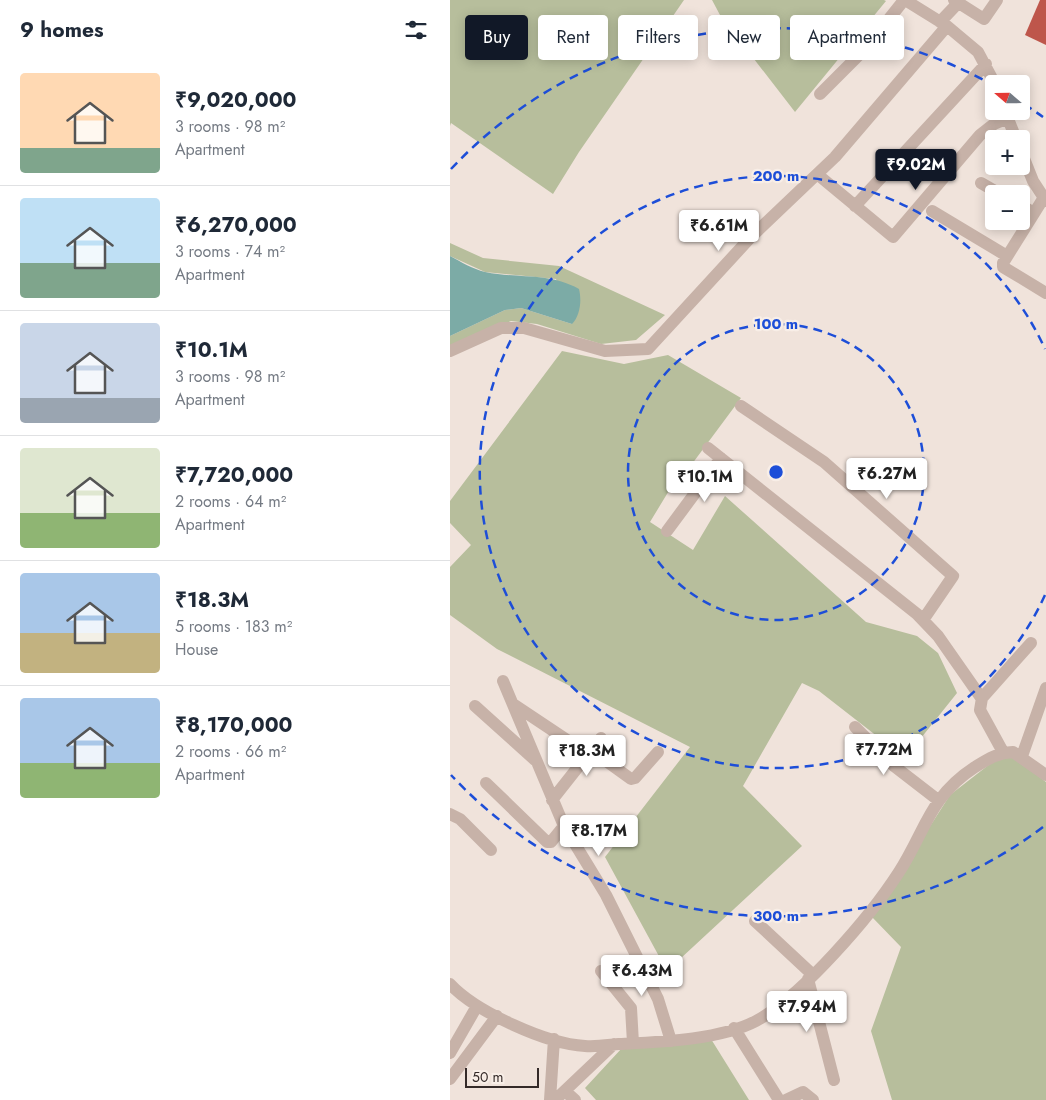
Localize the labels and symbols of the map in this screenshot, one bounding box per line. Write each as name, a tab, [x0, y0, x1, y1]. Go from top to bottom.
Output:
north arrow	[985, 75, 1030, 120]
pin: ₹9.02M	[875, 148, 957, 191]
text: 200 m	[753, 165, 799, 187]
pin: ₹6.61M	[678, 210, 760, 252]
text: 100 m	[754, 313, 798, 335]
pin: ₹6.27M	[846, 458, 928, 500]
pin: ₹10.1M	[664, 460, 746, 503]
centre of rings	[767, 463, 785, 481]
pin: ₹18.3M	[546, 734, 628, 777]
pin: ₹7.72M	[843, 734, 925, 776]
pin: ₹8.17M	[558, 814, 640, 857]
text: 300 m	[753, 905, 799, 927]
pin: ₹6.43M	[601, 954, 683, 997]
pin: ₹7.94M	[766, 990, 848, 1033]
scale bar	[465, 1065, 539, 1088]

